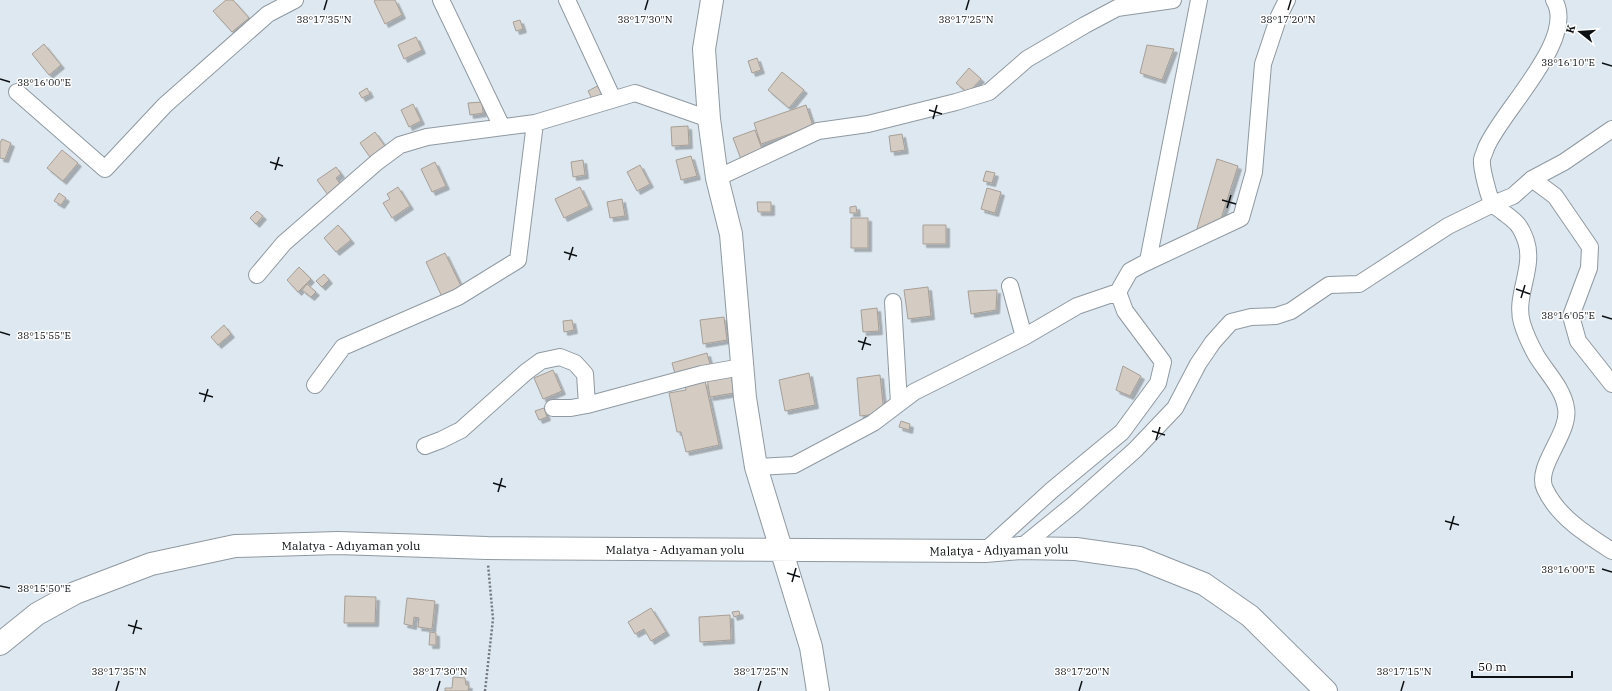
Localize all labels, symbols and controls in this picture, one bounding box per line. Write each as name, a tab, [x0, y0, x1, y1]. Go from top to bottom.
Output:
north arrow	[1560, 12, 1600, 52]
text: 38°17'35"N	[297, 13, 352, 26]
text: 38°17'30"N	[618, 13, 673, 26]
text: 38°17'25"N	[939, 13, 994, 26]
text: 38°17'20"N	[1261, 13, 1316, 26]
text: K	[1563, 22, 1579, 35]
text: 38°16'10"E	[1541, 56, 1595, 69]
text: 38°16'00"E	[17, 76, 71, 89]
text: 38°16'05"E	[1541, 309, 1595, 322]
text: 38°15'55"E	[17, 329, 71, 342]
street label: Malatya - Adıyaman yolu	[282, 538, 421, 553]
street label: Malatya - Adıyaman yolu	[929, 541, 1069, 559]
street label: Malatya - Adıyaman yolu	[606, 542, 745, 557]
text: 38°16'00"E	[1541, 563, 1595, 576]
text: 38°15'50"E	[17, 582, 71, 595]
scale bar	[1472, 653, 1572, 679]
text: 50 m	[1478, 659, 1507, 674]
text: 38°17'35"N	[92, 665, 147, 678]
text: 38°17'30"N	[413, 665, 468, 678]
text: 38°17'25"N	[734, 665, 789, 678]
text: 38°17'20"N	[1055, 665, 1110, 678]
text: 38°17'15"N	[1377, 665, 1432, 678]

